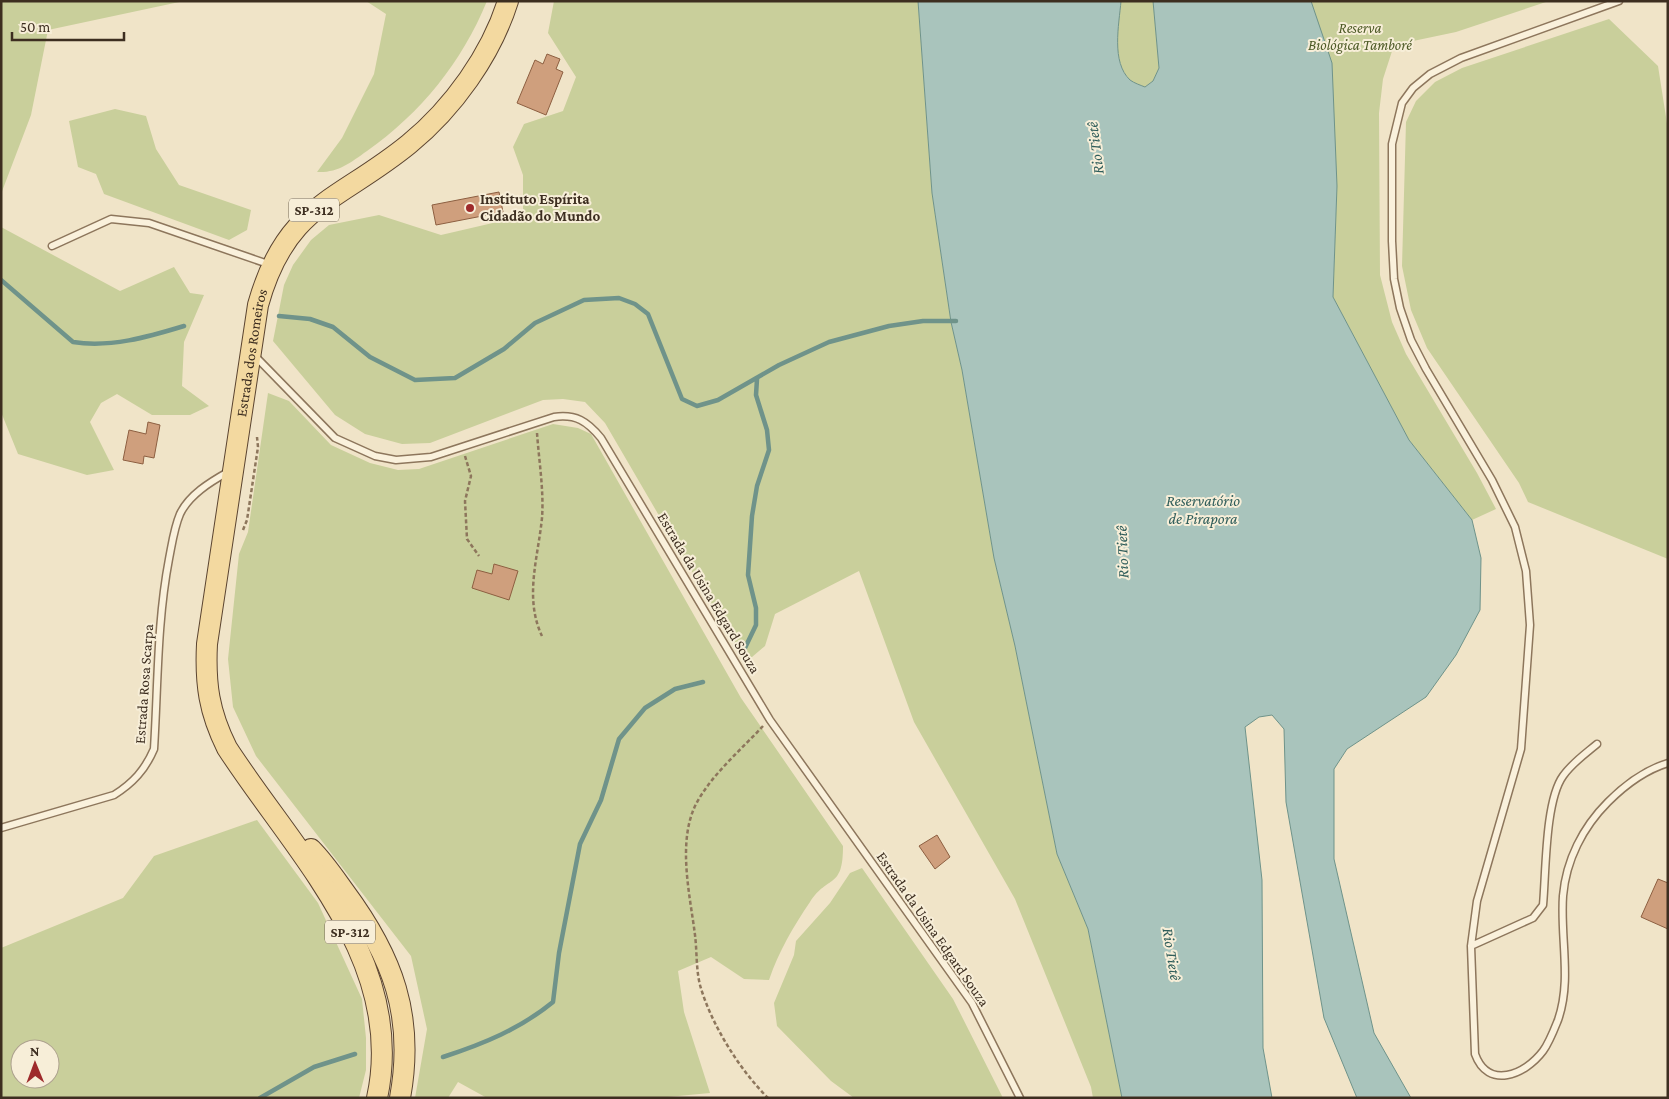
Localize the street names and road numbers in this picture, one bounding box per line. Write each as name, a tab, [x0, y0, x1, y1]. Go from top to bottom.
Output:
road number: SP-312	[289, 198, 339, 222]
street label: Estrada dos Romeiros	[233, 287, 270, 418]
street label: Estrada da Usina Edgard Souza	[654, 510, 763, 677]
street label: Estrada Rosa Scarpa	[132, 623, 157, 745]
street label: Estrada da Usina Edgard Souza	[873, 849, 993, 1010]
road number: SP-312	[325, 920, 375, 944]

